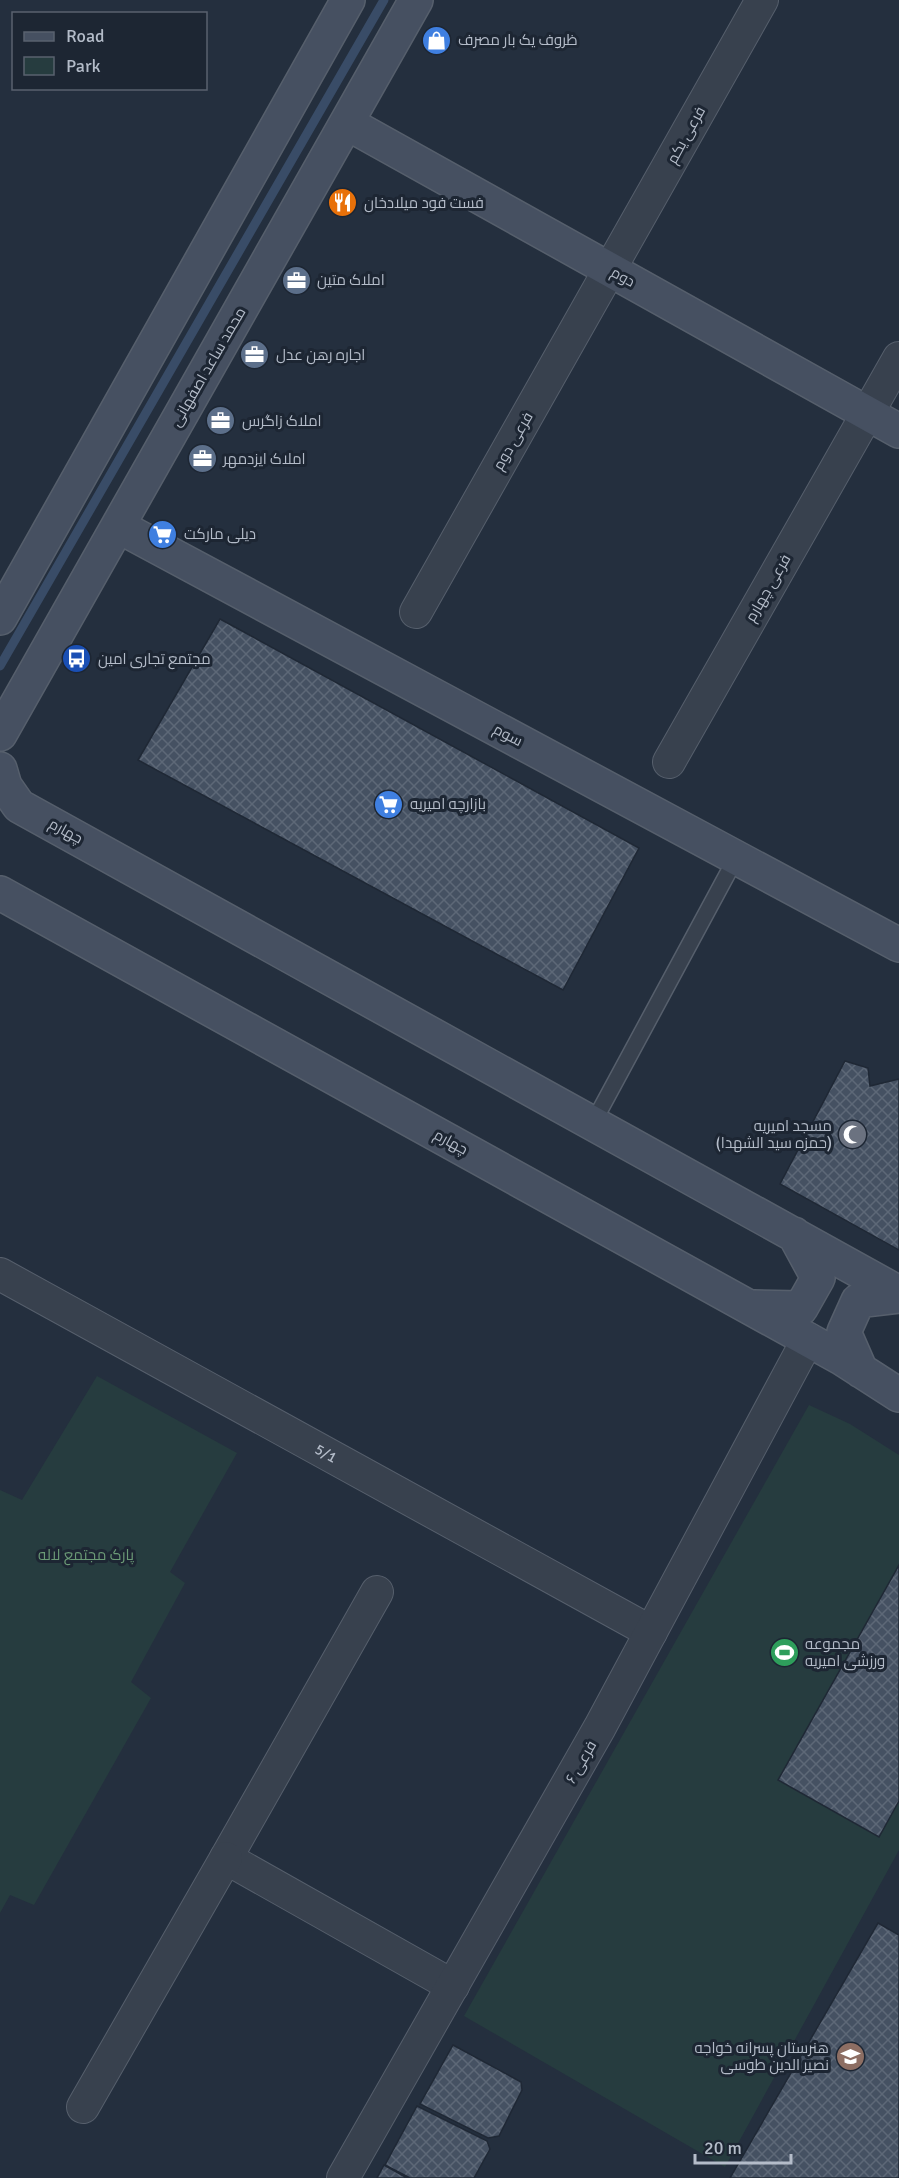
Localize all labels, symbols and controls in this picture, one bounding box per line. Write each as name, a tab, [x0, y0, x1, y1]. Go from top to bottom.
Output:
legend	[12, 12, 207, 90]
shop icon: ظروف یک بار مصرف	[421, 24, 453, 56]
text: Road	[66, 25, 105, 47]
place label: ظروف یک بار مصرف	[458, 31, 578, 49]
text: Park	[66, 55, 101, 77]
street label: فرعی یکم	[663, 103, 710, 167]
restaurant icon: فست فود میلادخان	[327, 187, 359, 219]
place label: فست فود میلادخان	[364, 194, 484, 213]
street label: دوم	[607, 263, 638, 292]
office icon: املاک متین	[280, 264, 312, 296]
place label: املاک متین	[317, 271, 385, 290]
street label: محمد ساعد اصفهانی	[167, 304, 250, 430]
office icon: اجاره رهن عدل	[239, 339, 271, 371]
place label: اجاره رهن عدل	[276, 346, 365, 365]
office icon: املاک زاگرس	[205, 405, 237, 437]
street label: فرعی دوم	[489, 409, 538, 474]
place label: املاک زاگرس	[242, 412, 322, 431]
office icon: املاک ایزدمهر	[186, 443, 218, 475]
place label: املاک ایزدمهر	[222, 450, 306, 469]
supermarket icon: دیلی مارکت	[147, 518, 179, 550]
place label: دیلی مارکت	[184, 525, 256, 544]
street label: فرعی چهارم	[741, 551, 795, 625]
bus stop icon: مجتمع تجاری امین	[61, 643, 93, 675]
place label: مجتمع تجاری امین	[98, 650, 211, 670]
street label: سوم	[490, 720, 526, 751]
supermarket icon: بازارچه امیریه	[373, 788, 405, 820]
place label: بازارچه امیریه	[410, 795, 486, 814]
street label: چهارم	[45, 814, 86, 848]
place label: مسجد امیریه (حمزه سید الشهدا)	[716, 1117, 832, 1153]
mosque icon: مسجد امیریه (حمزه سید الشهدا)	[837, 1119, 869, 1151]
street label: چهارم	[430, 1125, 471, 1159]
street label: 5/1	[312, 1440, 340, 1467]
park label: پارک مجتمع لاله	[38, 1546, 134, 1566]
place label: مجموعه ورزشی امیریه	[805, 1635, 885, 1671]
sports icon: مجموعه ورزشی امیریه	[768, 1637, 800, 1669]
street label: فرعی ۶	[562, 1737, 601, 1787]
place label: هنرستان پسرانه خواجه نصیر الدین طوسی	[694, 2039, 829, 2075]
school or university icon: هنرستان پسرانه خواجه نصیر الدین طوسی	[834, 2041, 866, 2073]
scale bar	[695, 2127, 791, 2165]
text: 20 m	[704, 2137, 742, 2159]

